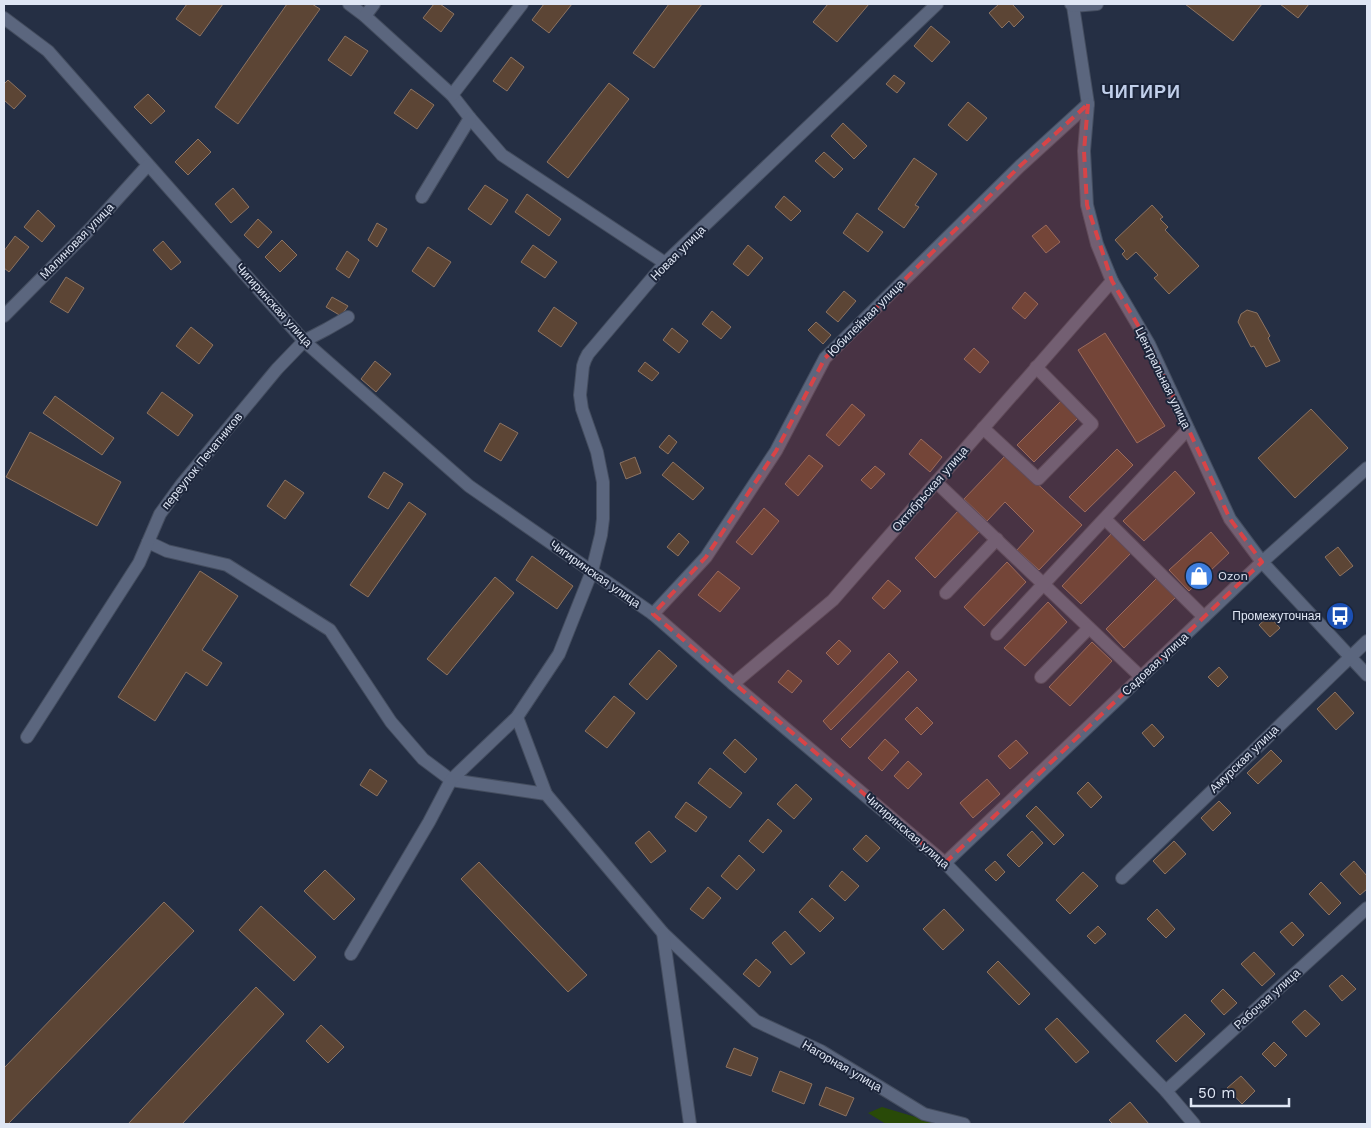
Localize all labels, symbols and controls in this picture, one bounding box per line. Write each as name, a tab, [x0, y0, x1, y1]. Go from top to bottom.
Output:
district label: ЧИГИРИ	[1101, 81, 1181, 102]
street label: Малиновая улица	[37, 200, 117, 282]
street label: Новая улица	[648, 222, 709, 283]
street label: Чигиринская улица	[233, 260, 315, 350]
street label: Юбилейная улица	[825, 276, 908, 359]
street label: Центральная улица	[1132, 325, 1194, 431]
street label: переулок Печатников	[159, 410, 245, 512]
street label: Октябрьская улица	[889, 443, 971, 534]
street label: Чигиринская улица	[547, 537, 643, 611]
shop icon: Ozon	[1184, 561, 1214, 591]
place label: Ozon	[1218, 569, 1248, 583]
bus stop icon: Промежуточная	[1325, 601, 1355, 631]
place label: Промежуточная	[1232, 609, 1321, 623]
street label: Садовая улица	[1119, 629, 1191, 698]
street label: Амурская улица	[1207, 722, 1282, 796]
street label: Чигиринская улица	[862, 790, 952, 872]
street label: Рабочая улица	[1231, 965, 1303, 1032]
street label: Нагорная улица	[800, 1038, 885, 1095]
scale bar	[1191, 1076, 1288, 1108]
text: 50 m	[1198, 1084, 1235, 1102]

